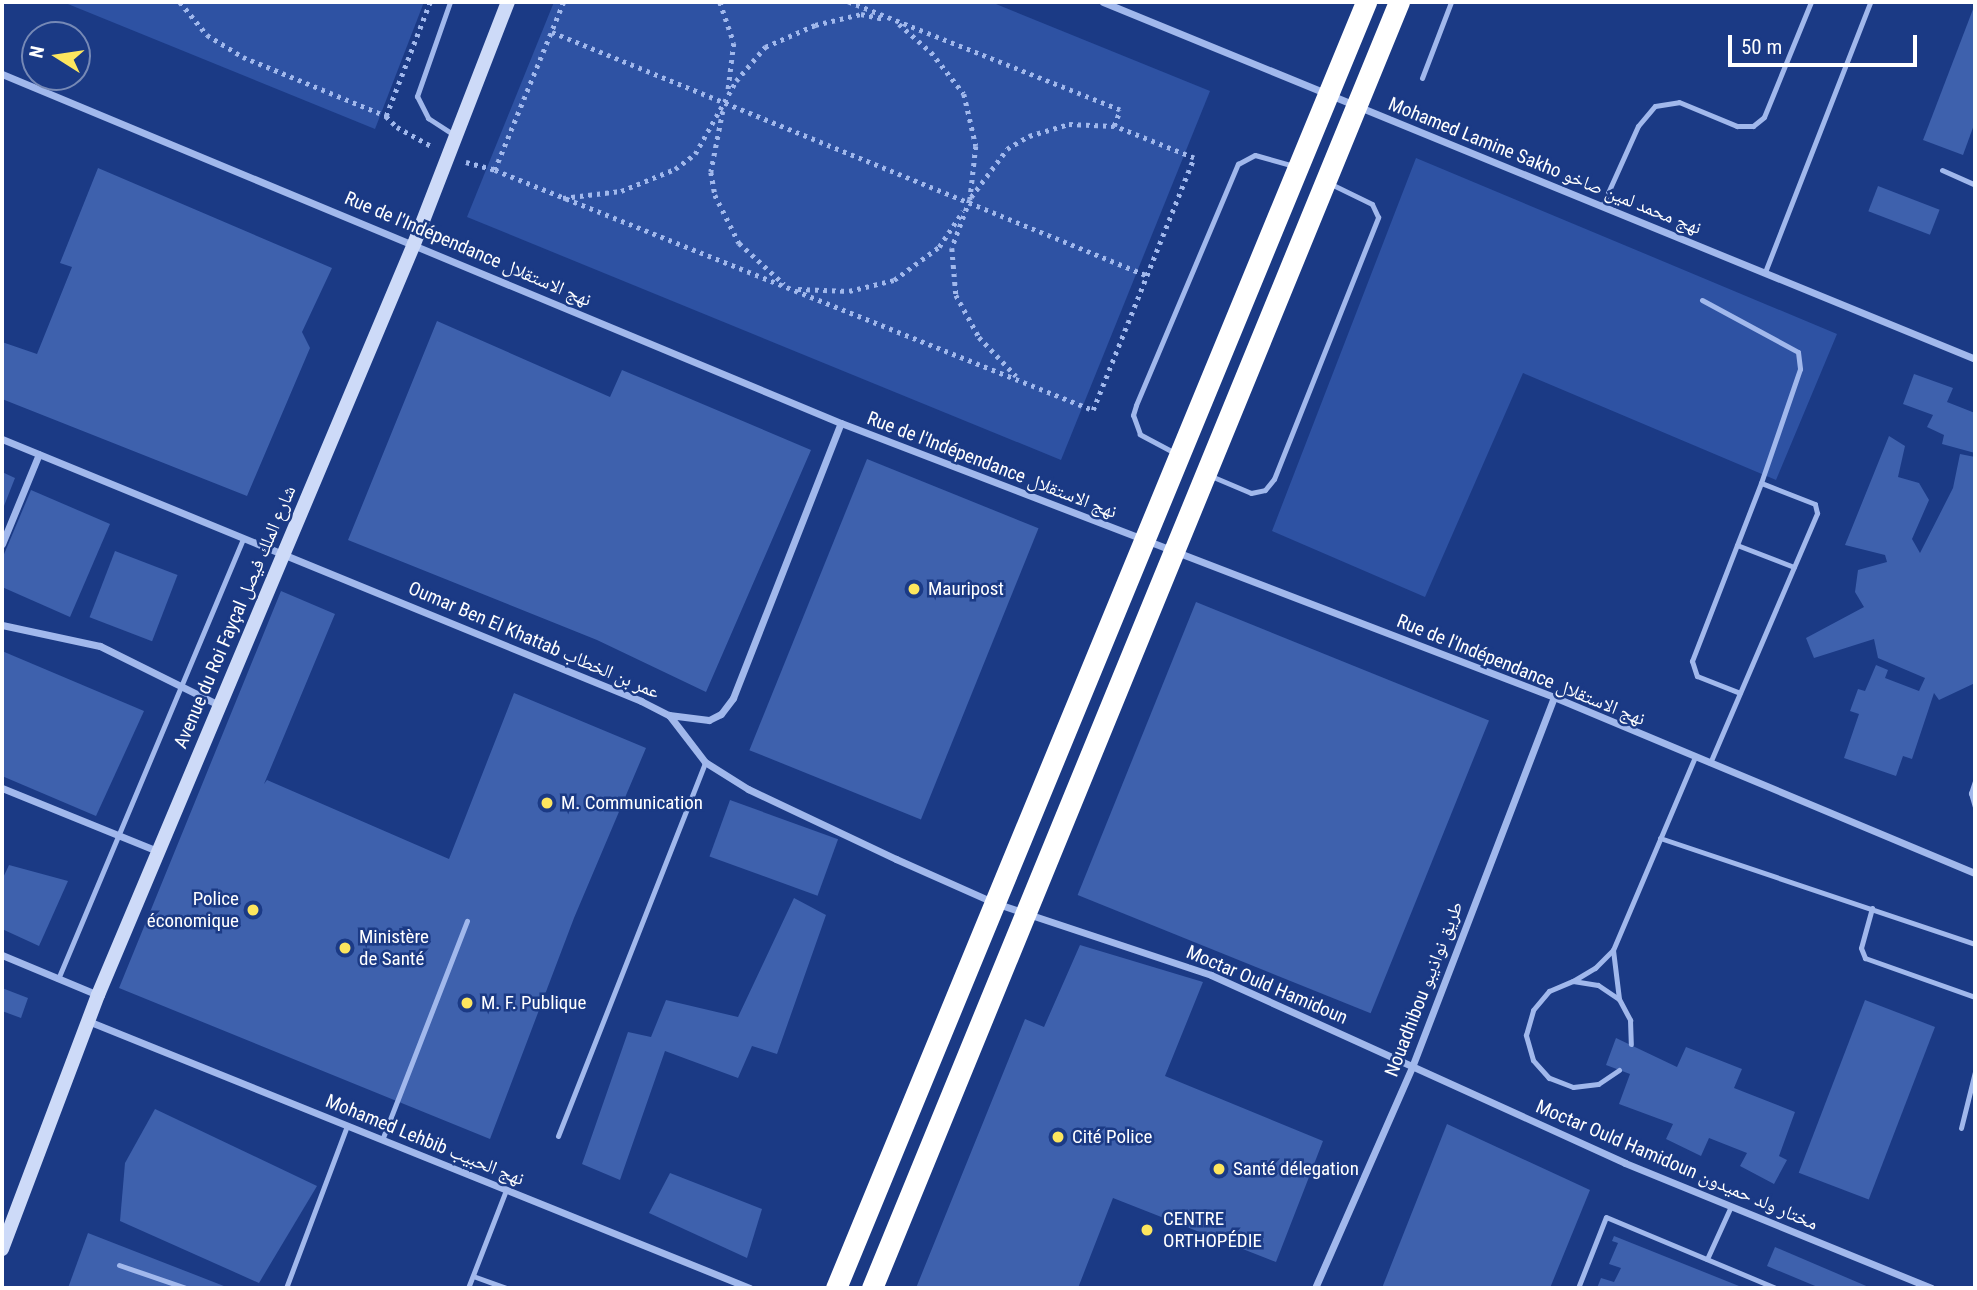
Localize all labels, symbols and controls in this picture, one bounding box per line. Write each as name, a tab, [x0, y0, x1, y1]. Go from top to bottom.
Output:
north arrow	[21, 21, 91, 91]
scale bar	[1732, 21, 1921, 65]
text: 50 m	[1741, 35, 1782, 59]
text: N	[24, 44, 49, 60]
street label: Mohamed Lamine Sakho نهج محمد لمين صاخو	[1385, 93, 1705, 239]
street label: Rue de l'Indépendance نهج الاستقلال	[341, 187, 595, 311]
street label: Rue de l'Indépendance نهج الاستقلال	[864, 407, 1120, 523]
street label: Avenue du Roi Fayçal شارع الملك فيصل	[169, 482, 301, 752]
street label: Oumar Ben El Khattab عمر بن الخطاب	[405, 577, 663, 703]
place label: Mauripost	[928, 578, 1004, 600]
marker: Mauripost	[906, 581, 922, 597]
street label: Rue de l'Indépendance نهج الاستقلال	[1393, 610, 1649, 730]
place label: M. Communication	[561, 792, 703, 814]
marker: M. Communication	[539, 795, 555, 811]
place label: Police économique	[147, 888, 239, 932]
street label: Nouadhibou طريق نواذيبو	[1380, 898, 1468, 1080]
marker: Police économique	[245, 902, 261, 918]
place label: Ministère de Santé	[359, 926, 429, 970]
marker: Ministère de Santé	[337, 940, 353, 956]
street label: Moctar Ould Hamidoun	[1183, 941, 1351, 1029]
place label: M. F. Publique	[481, 992, 586, 1014]
marker: M. F. Publique	[459, 995, 475, 1011]
street label: Mohamed Lehbib نهج الحبيب	[322, 1090, 528, 1190]
street label: Moctar Ould Hamidoun مختار ولد حميدون	[1532, 1095, 1822, 1235]
place label: Cité Police	[1072, 1126, 1152, 1148]
marker: Cité Police	[1050, 1129, 1066, 1145]
place label: Santé délegation	[1233, 1158, 1359, 1180]
marker: Santé délegation	[1211, 1161, 1227, 1177]
place label: CENTRE ORTHOPÉDIE	[1163, 1208, 1262, 1252]
marker: CENTRE ORTHOPÉDIE	[1137, 1220, 1157, 1240]

